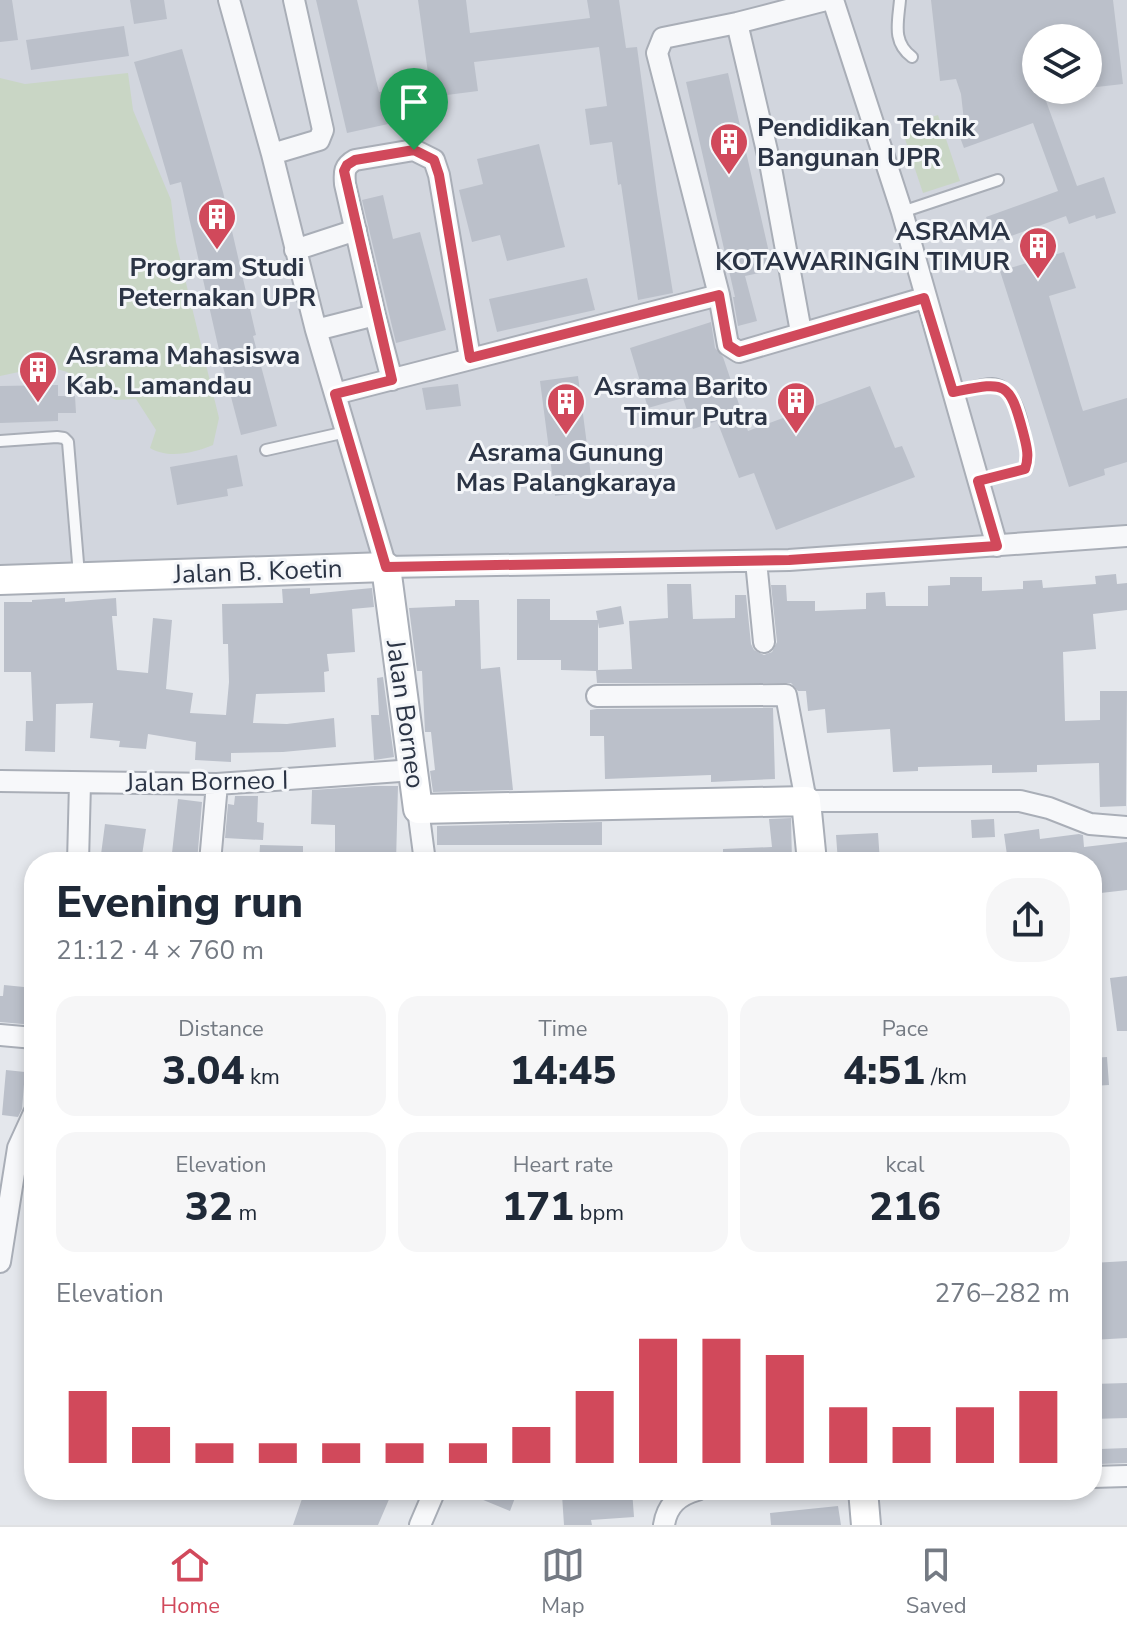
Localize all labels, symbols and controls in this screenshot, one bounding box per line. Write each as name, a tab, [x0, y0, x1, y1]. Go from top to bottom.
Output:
map controls	[1022, 24, 1102, 104]
button: layers	[1022, 24, 1102, 104]
pin	[380, 68, 448, 150]
icon: arrive	[392, 80, 436, 124]
place label: Pendidikan Teknik Bangunan UPR	[757, 110, 976, 175]
building icon: Pendidikan Teknik Bangunan UPR	[708, 121, 750, 176]
building icon: Program Studi Peternakan UPR	[196, 196, 238, 251]
place label: ASRAMA KOTAWARINGIN TIMUR	[715, 214, 1011, 279]
building icon: ASRAMA KOTAWARINGIN TIMUR	[1017, 225, 1059, 280]
place label: Program Studi Peternakan UPR	[118, 250, 316, 315]
place label: Asrama Mahasiswa Kab. Lamandau	[66, 338, 300, 403]
building icon: Asrama Mahasiswa Kab. Lamandau	[17, 349, 59, 404]
place label: Asrama Barito Timur Putra	[594, 369, 768, 434]
building icon: Asrama Barito Timur Putra	[775, 380, 817, 435]
building icon: Asrama Gunung Mas Palangkaraya	[545, 381, 587, 436]
place label: Asrama Gunung Mas Palangkaraya	[456, 435, 676, 500]
street label: Jalan B. Koetin	[172, 551, 343, 592]
street label: Jalan Borneo	[378, 637, 433, 791]
street label: Jalan Borneo I	[124, 763, 289, 800]
text: Evening run	[56, 873, 303, 933]
button: share	[986, 878, 1070, 962]
text: 21:12 · 4 × 760 m	[56, 933, 264, 968]
text: Distance	[178, 1014, 264, 1044]
text: Time	[539, 1014, 587, 1044]
text: Pace	[882, 1014, 928, 1044]
text: 3.04	[162, 1044, 244, 1098]
text: 14:45	[510, 1044, 616, 1098]
text: 4:51	[843, 1044, 925, 1098]
text: km	[244, 1062, 280, 1092]
text: /km	[925, 1062, 967, 1092]
text: Elevation	[175, 1150, 267, 1180]
text: Heart rate	[513, 1150, 613, 1180]
text: kcal	[886, 1150, 925, 1180]
text: 32	[185, 1180, 233, 1234]
text: 171	[502, 1180, 574, 1234]
text: 216	[869, 1180, 941, 1234]
text: m	[233, 1198, 257, 1228]
text: bpm	[574, 1198, 624, 1228]
text: Elevation	[56, 1276, 164, 1311]
text: 276–282 m	[934, 1276, 1070, 1311]
tab: Home	[160, 1543, 220, 1621]
tab: Map	[541, 1543, 585, 1621]
tab: Saved	[906, 1543, 967, 1621]

